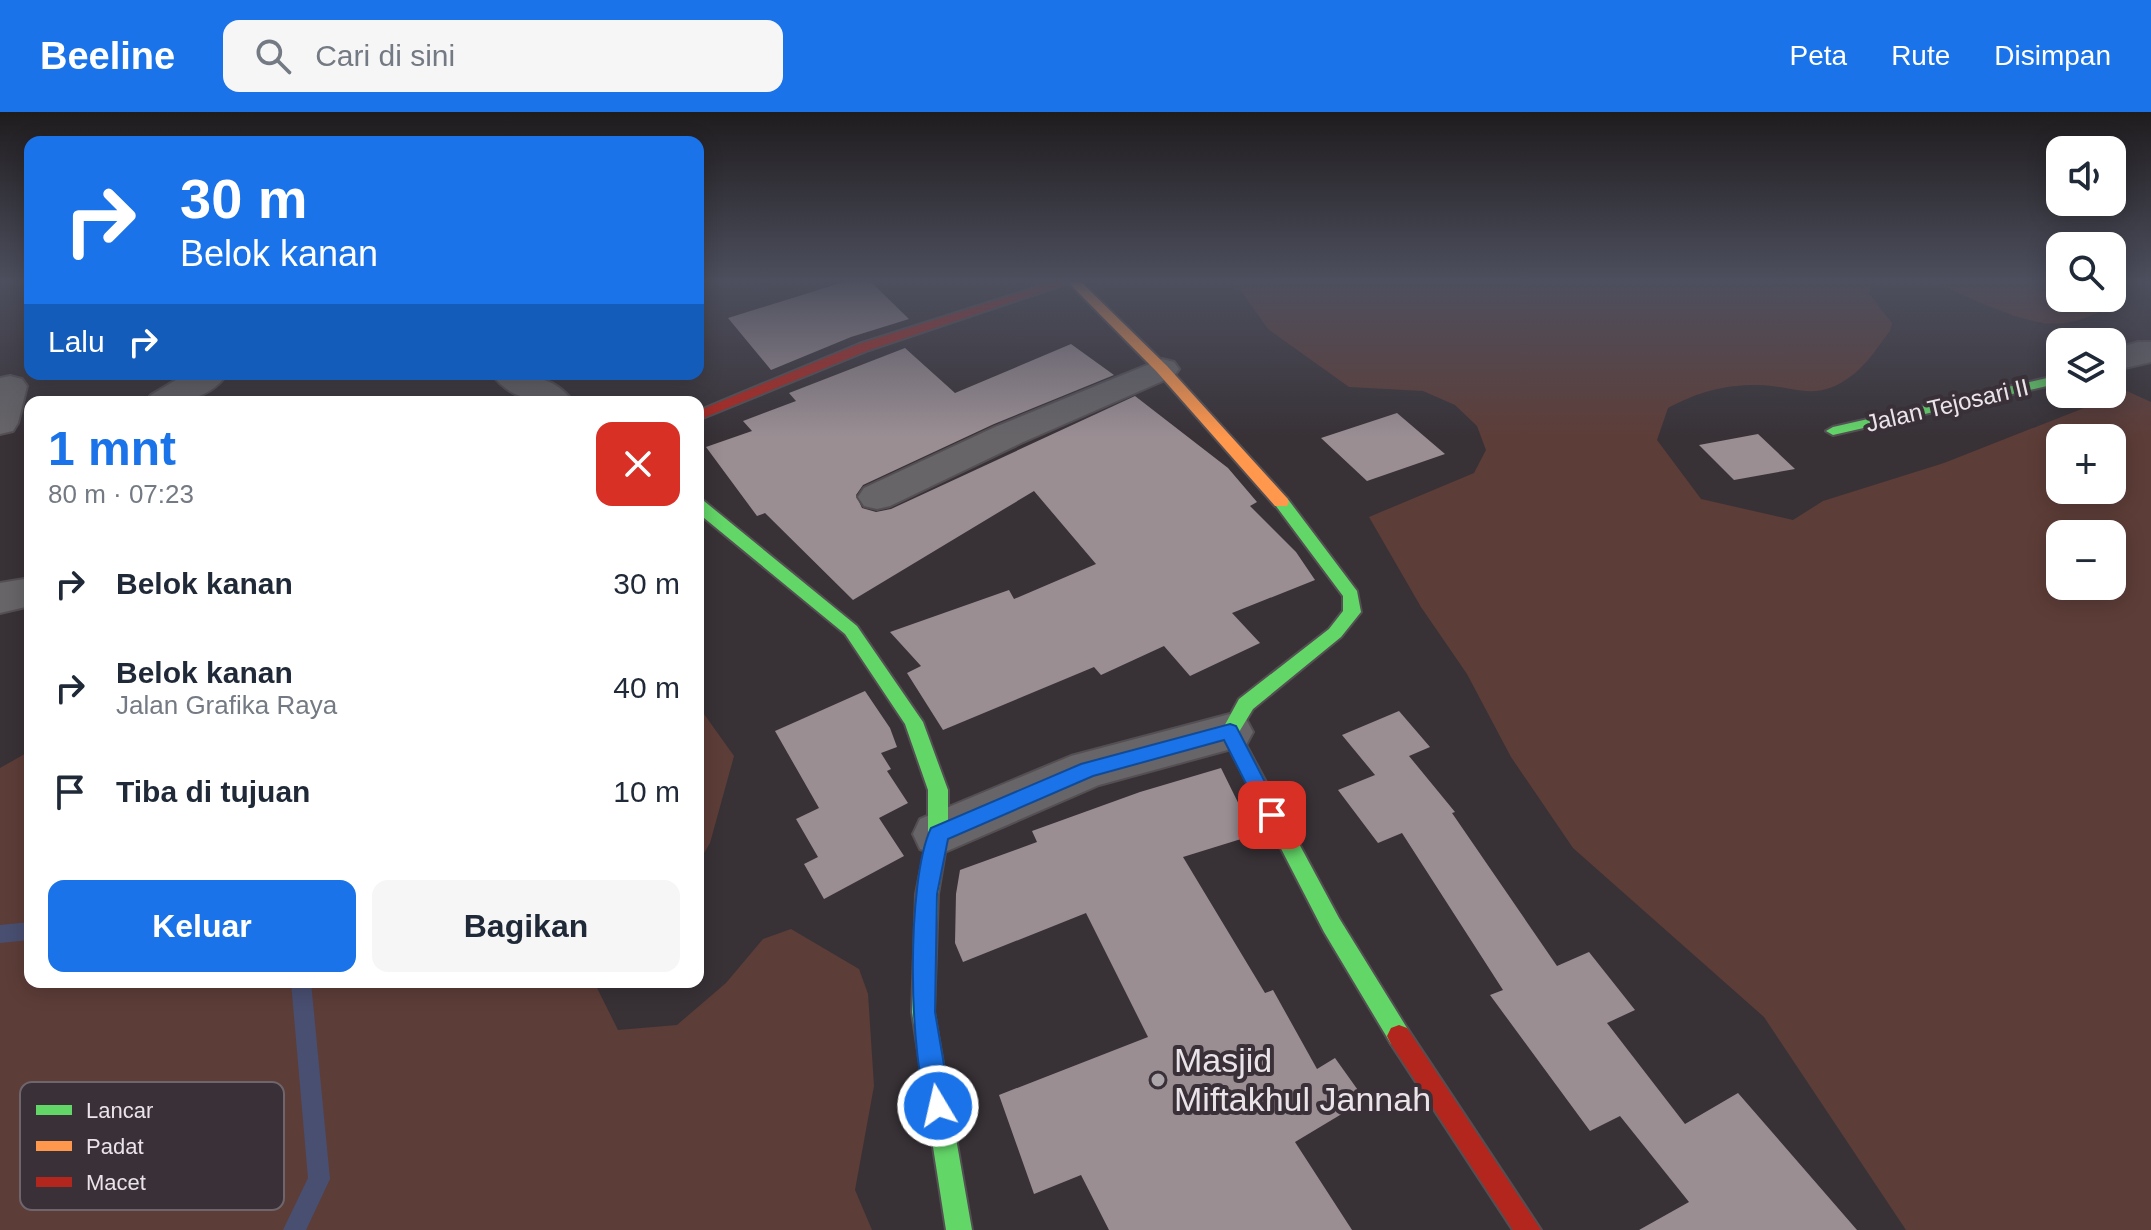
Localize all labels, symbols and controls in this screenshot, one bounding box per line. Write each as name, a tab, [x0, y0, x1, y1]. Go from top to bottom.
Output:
search box	[223, 20, 783, 92]
icon: search	[251, 34, 295, 78]
text: Beeline	[40, 35, 175, 77]
text: Cari di sini	[315, 39, 455, 72]
text: Peta	[1790, 40, 1847, 71]
text: Rute	[1891, 40, 1950, 71]
text: Disimpan	[1994, 40, 2111, 71]
map controls	[2046, 136, 2126, 600]
button: sound	[2046, 136, 2126, 216]
text: 30 m	[180, 167, 308, 230]
icon: right	[48, 168, 152, 272]
button: search	[2046, 232, 2126, 312]
text: Belok kanan	[180, 233, 378, 274]
icon: right	[121, 320, 165, 364]
text: Lalu	[48, 325, 105, 358]
button: layers	[2046, 328, 2126, 408]
street label: Jalan Tejosari II	[1863, 373, 2031, 437]
text: 1 mnt	[48, 422, 176, 475]
button: close	[596, 422, 680, 506]
button: +	[2046, 424, 2126, 504]
text: 80 m · 07:23	[48, 479, 194, 509]
button: −	[2046, 520, 2126, 600]
icon: right	[48, 562, 92, 606]
text: Belok kanan	[116, 567, 293, 600]
text: 30 m	[613, 567, 680, 600]
text: Belok kanan	[116, 656, 293, 689]
icon: right	[48, 666, 92, 710]
text: 40 m	[613, 671, 680, 704]
text: Jalan Grafika Raya	[116, 690, 337, 720]
icon: arrive	[48, 770, 92, 814]
text: Tiba di tujuan	[116, 775, 310, 808]
text: 10 m	[613, 775, 680, 808]
pin	[1238, 781, 1306, 849]
icon: arrive	[1250, 793, 1294, 837]
button: Keluar	[48, 880, 356, 972]
button: Bagikan	[372, 880, 680, 972]
place label: Masjid Miftakhul Jannah	[1174, 1041, 1431, 1118]
position arrow	[896, 1064, 980, 1148]
marker: Masjid Miftakhul Jannah	[1149, 1071, 1167, 1089]
legend	[20, 1082, 284, 1210]
text: Lancar	[86, 1098, 153, 1123]
text: Padat	[86, 1134, 144, 1159]
text: Macet	[86, 1170, 146, 1195]

